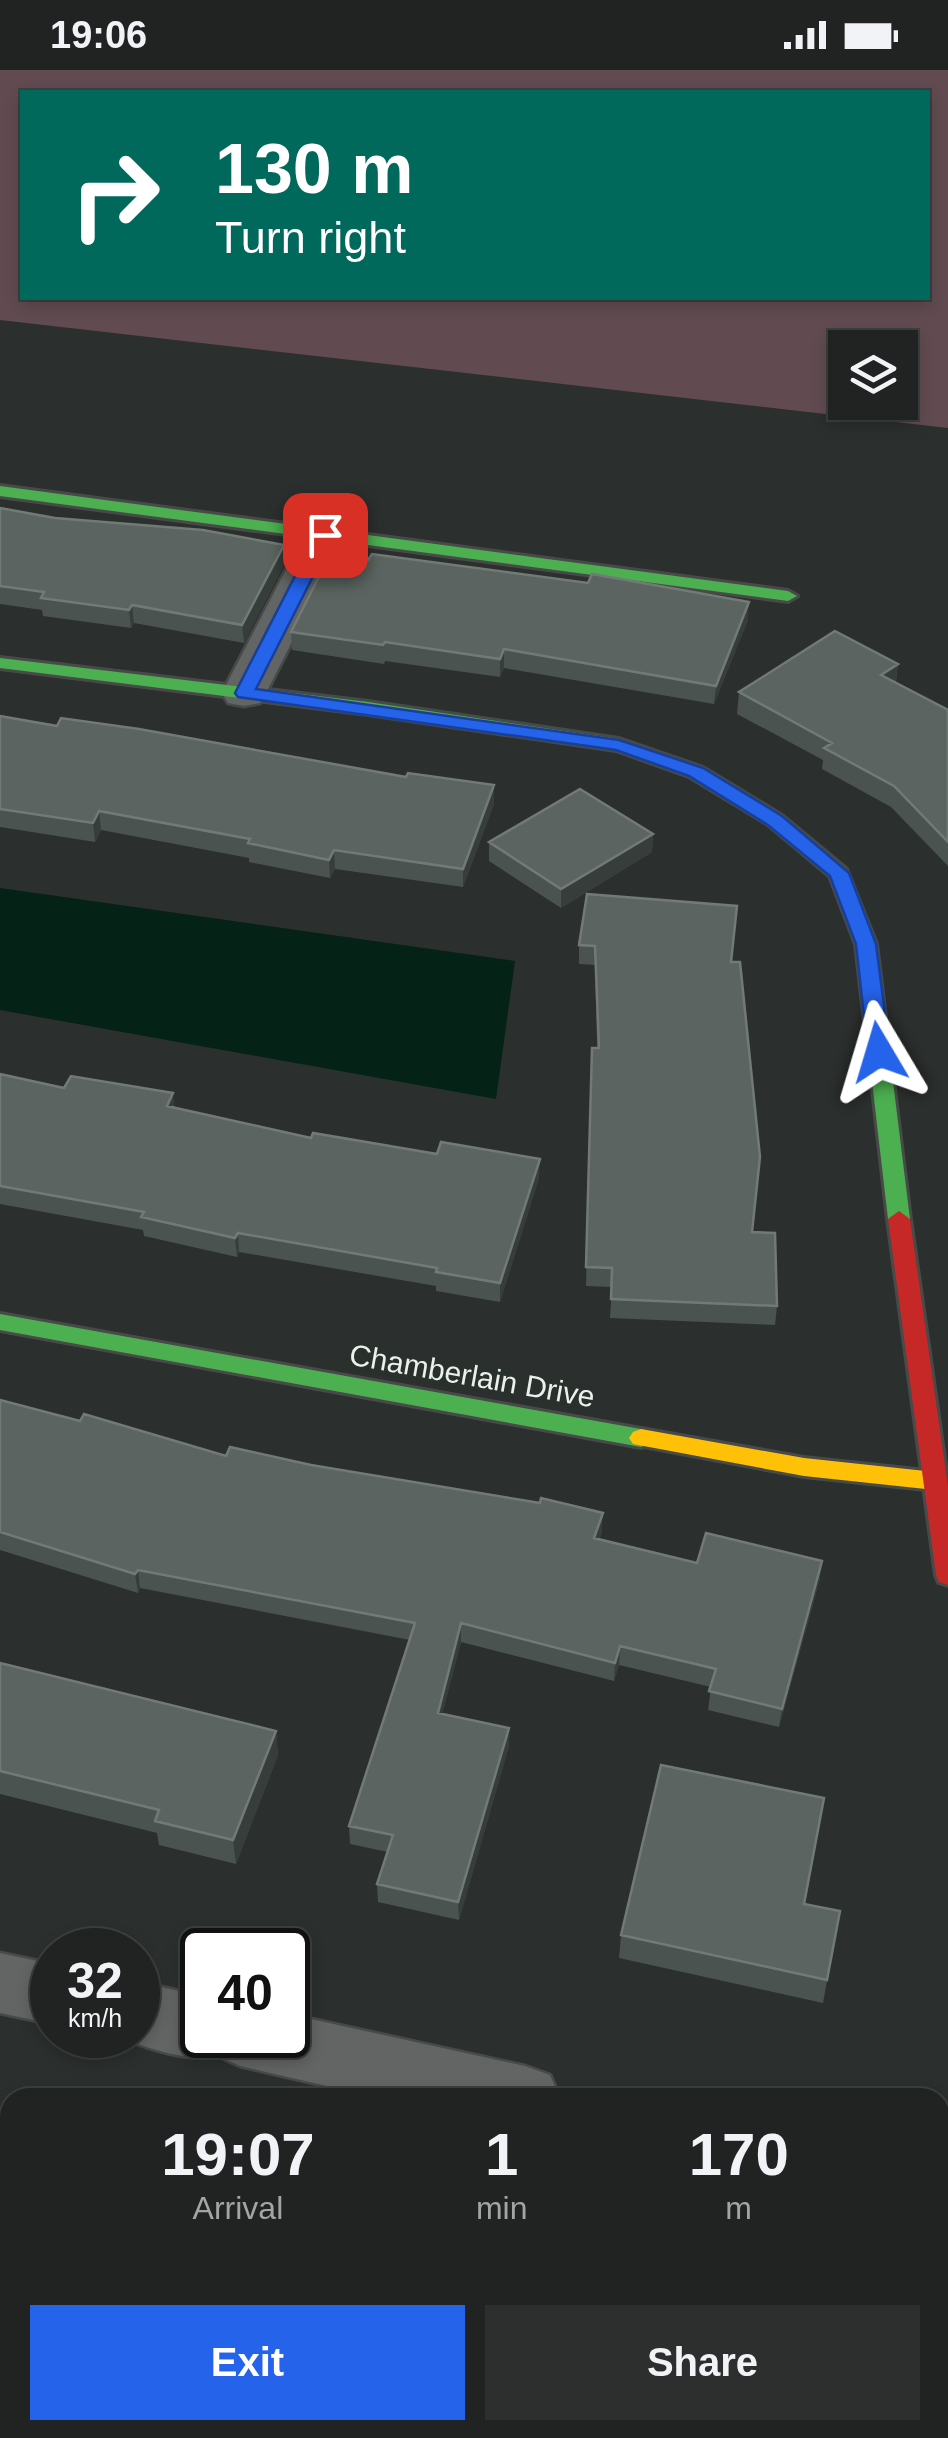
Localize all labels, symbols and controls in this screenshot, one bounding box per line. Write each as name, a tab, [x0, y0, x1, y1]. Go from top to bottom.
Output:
text: 19:06	[50, 14, 147, 56]
icon: right	[50, 130, 180, 260]
text: 130 m	[215, 130, 413, 208]
text: Turn right	[215, 212, 406, 263]
map controls	[828, 330, 918, 420]
button: layers	[828, 330, 918, 420]
pin	[283, 493, 368, 578]
icon: arrive	[298, 508, 353, 563]
position arrow	[827, 1000, 931, 1104]
street label: Chamberlain Drive	[347, 1338, 597, 1413]
speed limit sign: 40	[180, 1928, 310, 2058]
text: 32	[67, 1953, 123, 2009]
text: km/h	[68, 2004, 122, 2032]
text: 19:07	[161, 2121, 315, 2188]
text: 1	[485, 2121, 518, 2188]
text: 170	[689, 2121, 789, 2188]
text: Arrival	[193, 2190, 283, 2226]
text: min	[476, 2190, 527, 2226]
text: m	[725, 2190, 752, 2226]
button: Exit	[30, 2305, 465, 2420]
button: Share	[485, 2305, 920, 2420]

